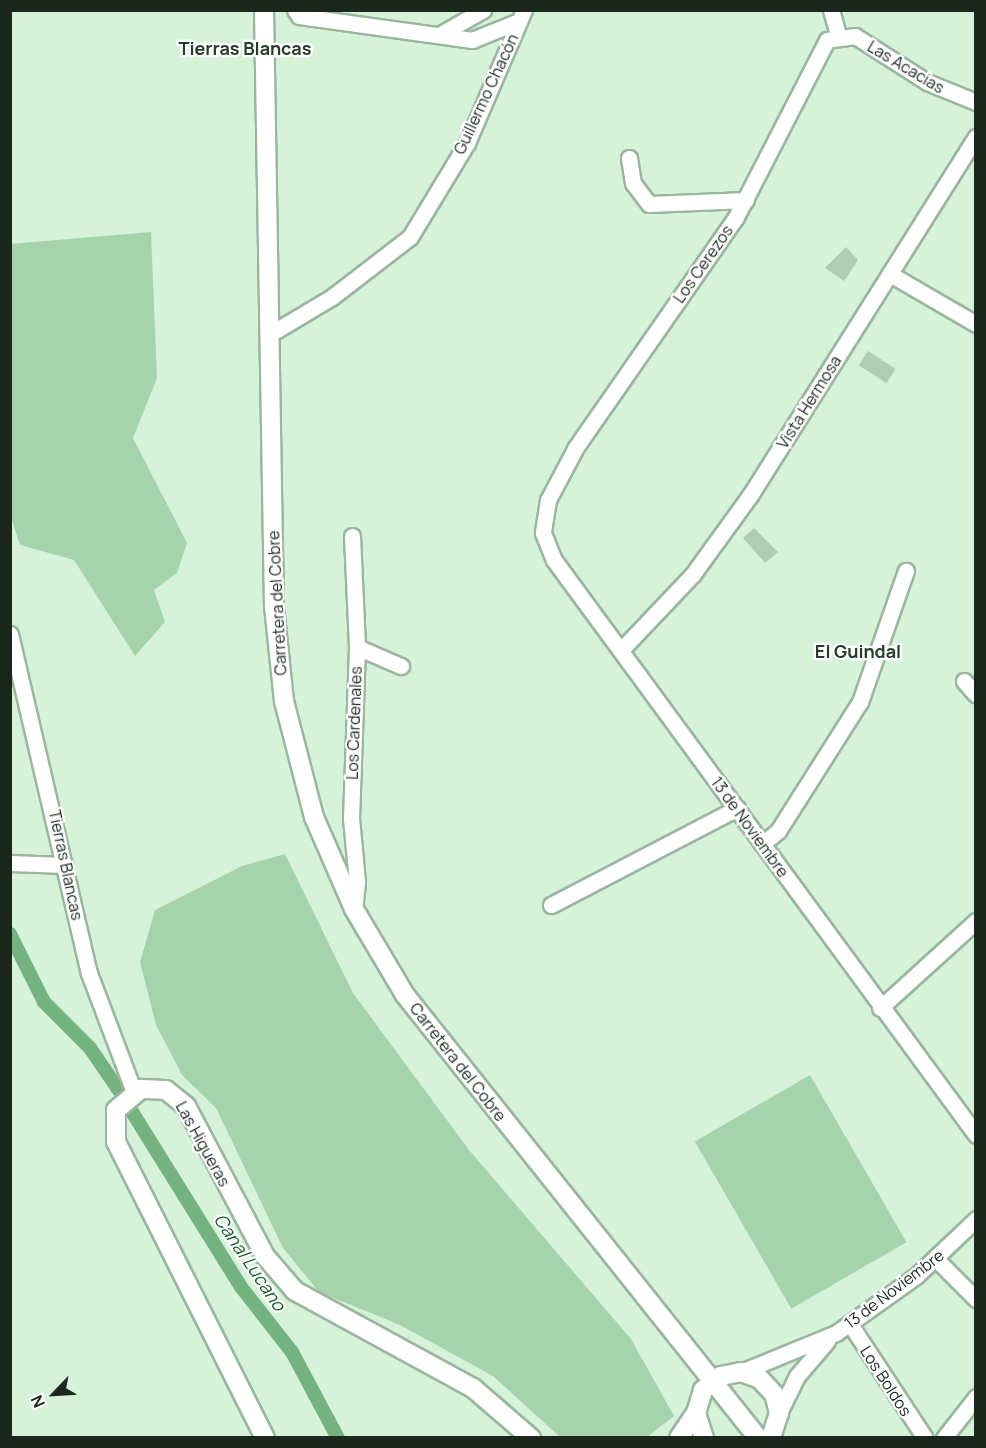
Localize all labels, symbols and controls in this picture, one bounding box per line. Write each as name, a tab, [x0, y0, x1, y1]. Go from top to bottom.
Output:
street label: Guillermo Chacón	[450, 31, 522, 157]
district label: Tierras Blancas	[179, 37, 311, 59]
street label: Las Acacias	[864, 37, 948, 97]
street label: Los Cerezos	[669, 221, 737, 307]
street label: Vista Hermosa	[773, 352, 845, 452]
street label: Carretera del Cobre	[264, 530, 290, 676]
district label: El Guindal	[815, 640, 901, 662]
street label: Los Cardenales	[342, 666, 366, 780]
street label: 13 de Noviembre	[707, 773, 793, 881]
street label: Tierras Blancas	[45, 808, 87, 922]
street label: Carretera del Cobre	[406, 999, 510, 1125]
street label: Las Higueras	[172, 1098, 234, 1190]
water label: Canal Lucano	[210, 1209, 290, 1315]
street label: 13 de Noviembre	[841, 1245, 947, 1333]
street label: Los Boldos	[856, 1342, 916, 1420]
north arrow	[24, 1364, 84, 1424]
text: N	[25, 1392, 50, 1411]

